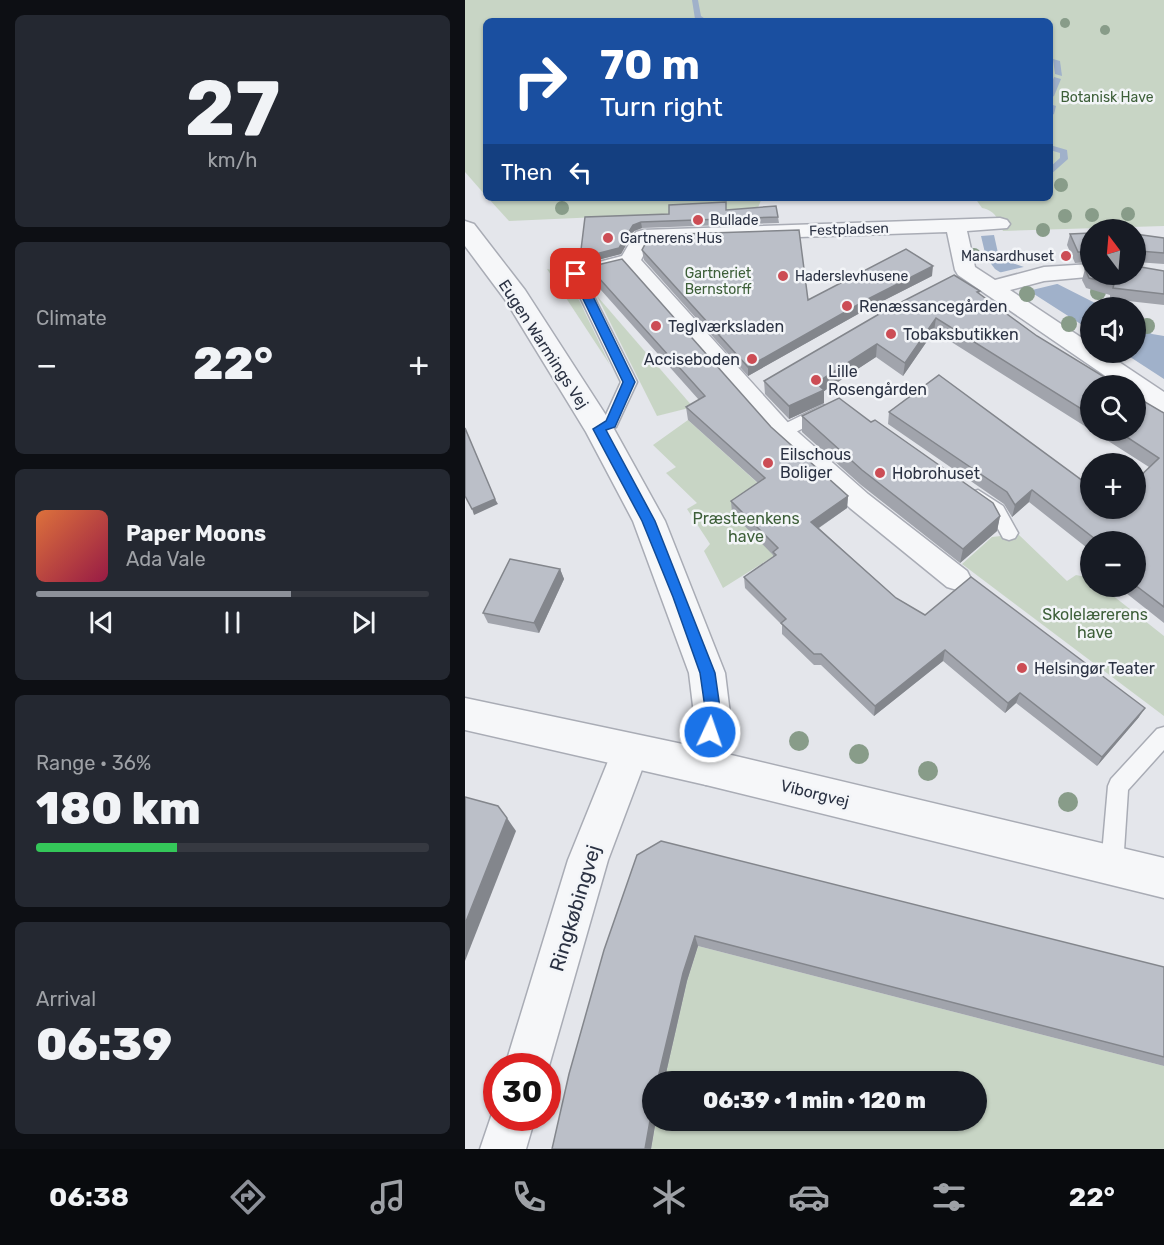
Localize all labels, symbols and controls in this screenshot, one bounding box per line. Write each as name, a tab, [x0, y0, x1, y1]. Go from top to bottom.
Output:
text: 70 m	[600, 40, 700, 90]
icon: right	[501, 42, 579, 120]
text: 27	[185, 62, 280, 155]
park label: Botanisk Have	[1061, 89, 1154, 106]
text: Turn right	[600, 91, 723, 123]
text: km/h	[208, 148, 257, 172]
icon: left	[564, 156, 597, 189]
text: Then	[501, 159, 552, 186]
place label: Bullade	[710, 212, 759, 229]
marker: Bullade	[691, 213, 705, 227]
north arrow	[1080, 219, 1146, 285]
map controls	[1080, 219, 1146, 597]
street label: Festpladsen	[809, 220, 889, 239]
place label: Gartnerens Hus	[620, 230, 722, 247]
marker: Gartnerens Hus	[601, 231, 615, 245]
pin	[550, 248, 601, 299]
place label: Mansardhuset	[961, 248, 1055, 265]
marker: Mansardhuset	[1059, 249, 1073, 263]
icon: arrive	[559, 257, 592, 290]
park label: Gartneriet Bernstorff	[685, 265, 752, 298]
place label: Haderslevhusene	[795, 268, 909, 285]
marker: Haderslevhusene	[776, 269, 790, 283]
street label: Eugen Warmings Vej	[495, 276, 592, 412]
place label: Renæssancegården	[859, 297, 1007, 316]
button: sound	[1080, 297, 1146, 363]
marker: Renæssancegården	[840, 299, 854, 313]
text: Climate	[36, 306, 107, 330]
place label: Teglværksladen	[668, 317, 784, 336]
marker: Teglværksladen	[649, 319, 663, 333]
place label: Tobaksbutikken	[903, 325, 1019, 344]
marker: Tobaksbutikken	[884, 327, 898, 341]
text: 22°	[193, 337, 273, 390]
text: −	[36, 345, 57, 384]
text: +	[408, 345, 429, 384]
place label: Acciseboden	[644, 350, 740, 369]
marker: Acciseboden	[745, 352, 759, 366]
place label: Lille Rosengården	[828, 362, 927, 399]
marker: Lille Rosengården	[809, 373, 823, 387]
button: search	[1080, 375, 1146, 441]
place label: Eilschous Boliger	[780, 445, 851, 482]
button: +	[1080, 453, 1146, 519]
marker: Eilschous Boliger	[761, 456, 775, 470]
place label: Hobrohuset	[892, 464, 980, 483]
marker: Hobrohuset	[873, 466, 887, 480]
park label: Præsteenkens have	[692, 509, 800, 546]
text: Paper Moons	[126, 520, 266, 547]
button: −	[1080, 531, 1146, 597]
text: Ada Vale	[126, 547, 206, 571]
park label: Skolelærerens have	[1042, 605, 1148, 642]
icon: previous	[85, 606, 118, 639]
icon: pause	[216, 606, 249, 639]
icon: next	[347, 606, 380, 639]
place label: Helsingør Teater	[1034, 659, 1155, 678]
marker: Helsingør Teater	[1015, 661, 1029, 675]
position arrow	[678, 700, 742, 764]
text: Range · 36%	[36, 751, 151, 775]
street label: Viborgvej	[779, 776, 851, 811]
text: 180 km	[36, 782, 201, 835]
street label: Ringkøbingvej	[544, 842, 606, 974]
text: Arrival	[36, 987, 96, 1011]
text: 06:39	[36, 1018, 172, 1071]
speed limit sign: 30	[483, 1053, 561, 1131]
text: 06:39 · 1 min · 120 m	[703, 1087, 926, 1114]
icon: directions	[227, 1176, 269, 1218]
icon: music	[367, 1176, 409, 1218]
icon: phone	[508, 1176, 550, 1218]
icon: climate	[648, 1176, 690, 1218]
icon: car	[788, 1176, 830, 1218]
icon: filters	[928, 1176, 970, 1218]
text: 06:38	[49, 1181, 129, 1213]
text: 22°	[1069, 1181, 1115, 1213]

